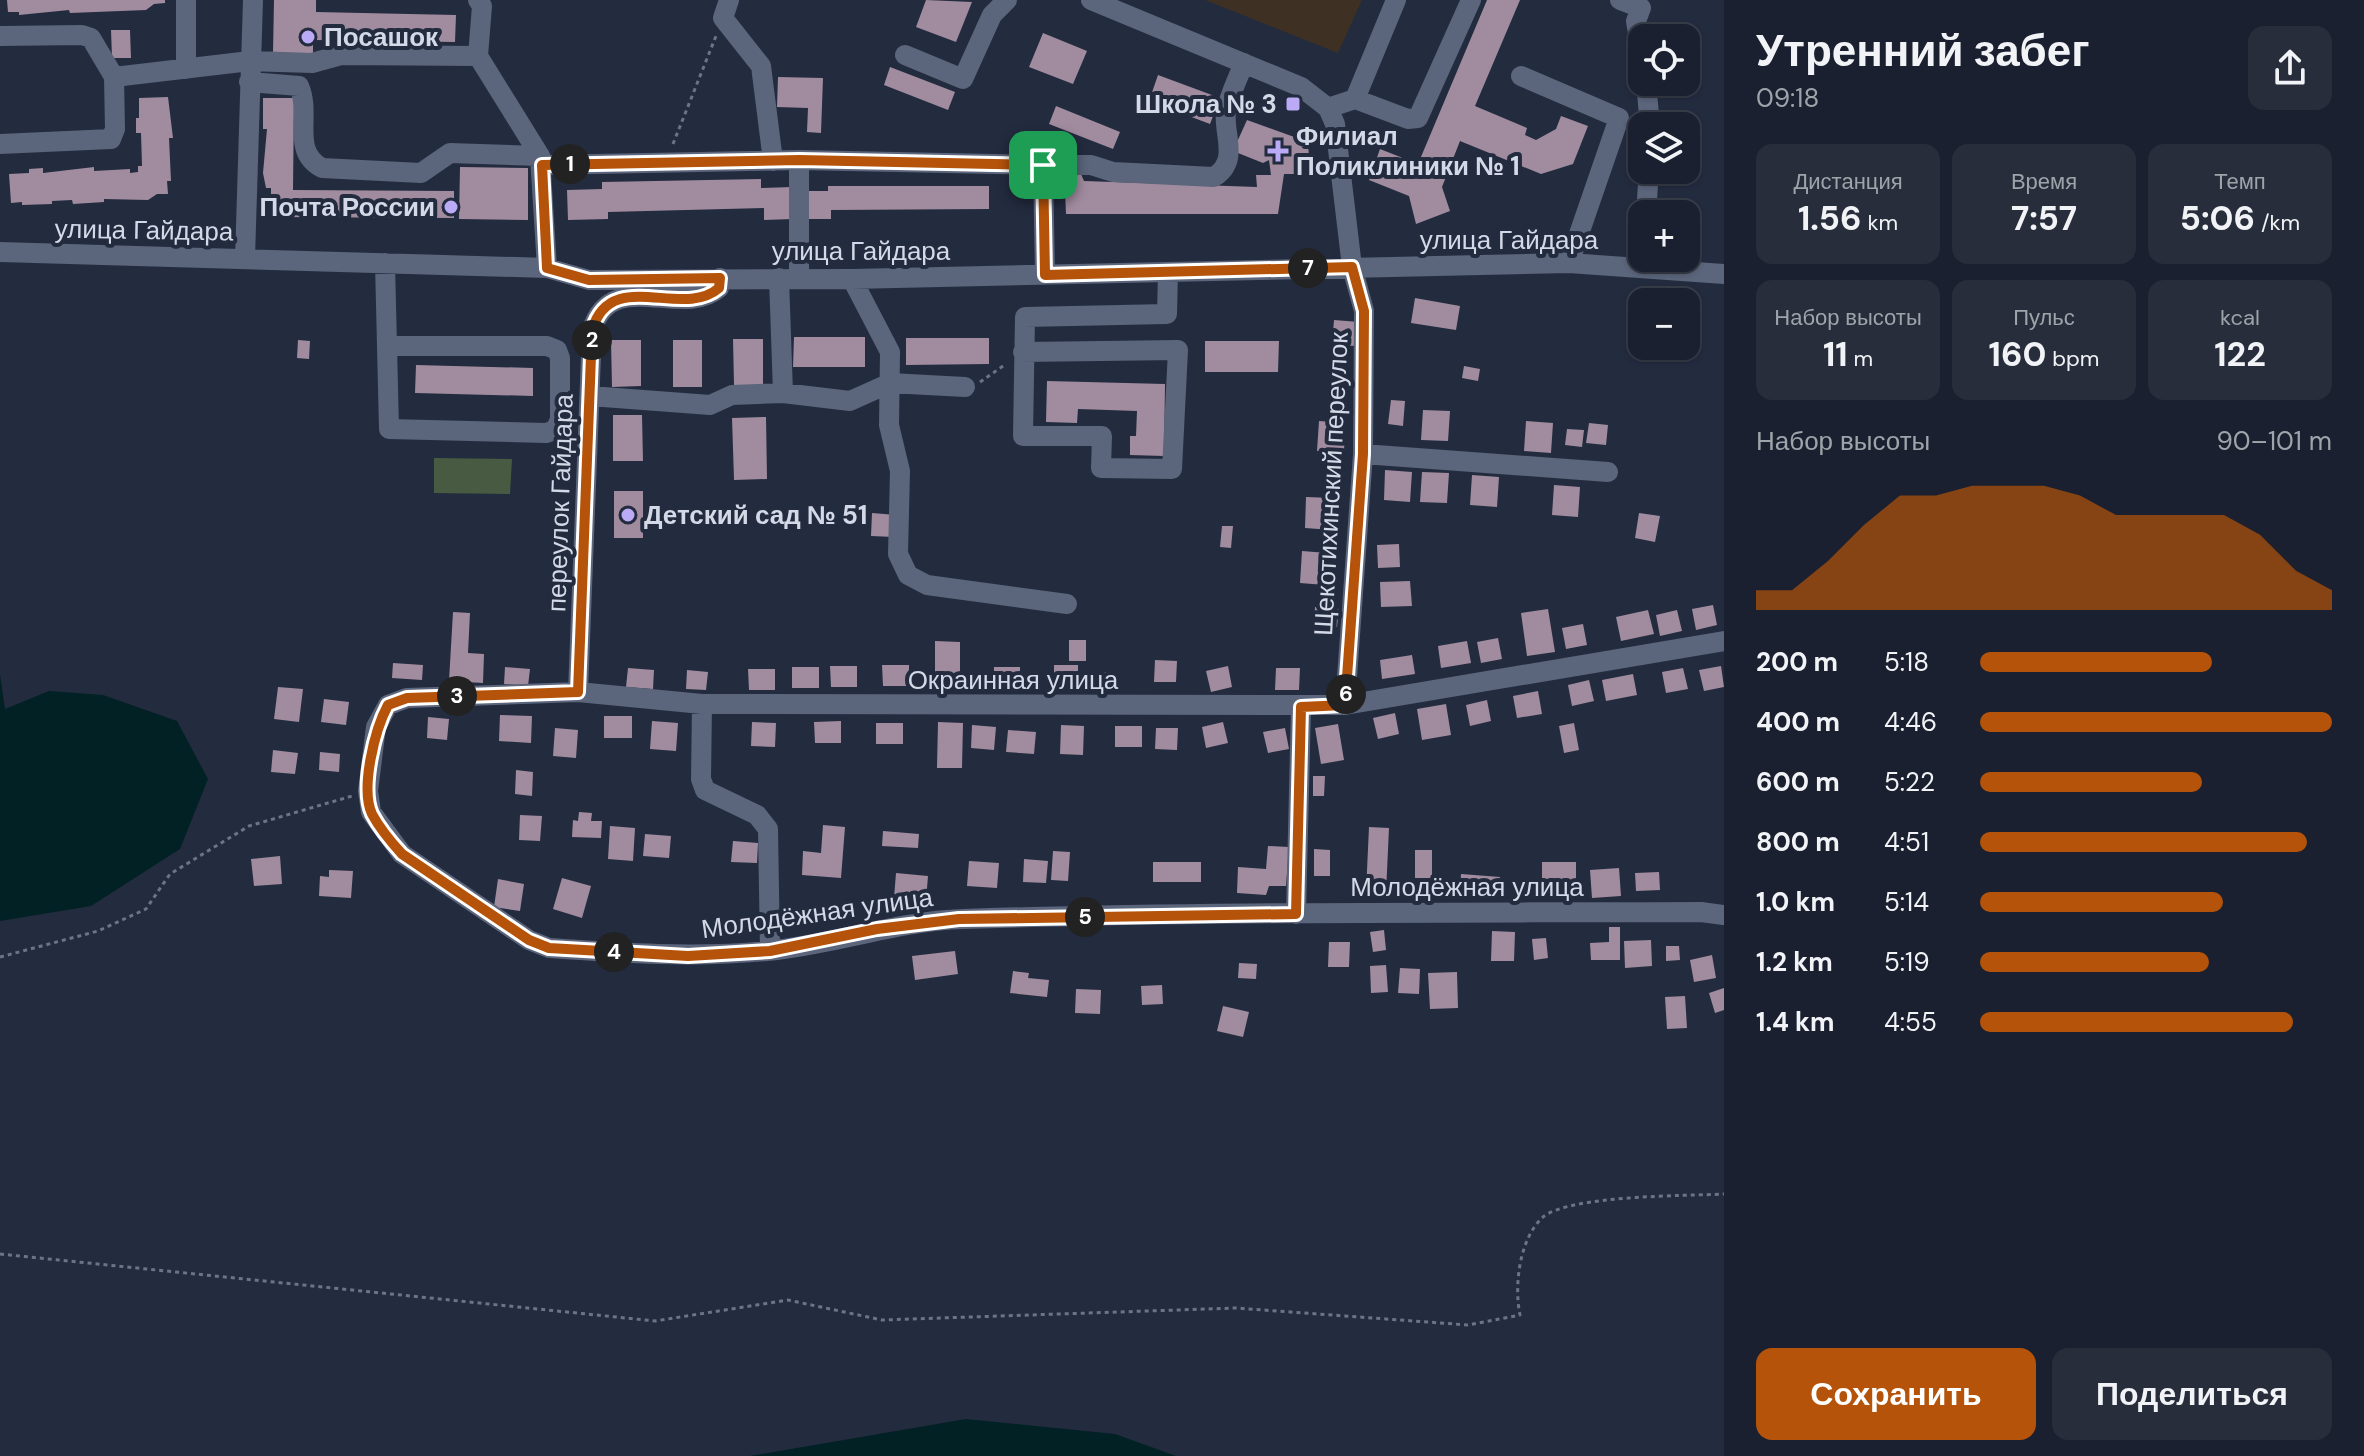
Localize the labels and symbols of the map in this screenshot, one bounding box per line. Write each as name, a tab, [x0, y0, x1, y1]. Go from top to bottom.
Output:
place label: Посашок	[324, 20, 439, 54]
marker: Посашок	[299, 28, 317, 46]
place label: Школа № 3	[1135, 87, 1277, 121]
marker: Школа № 3	[1284, 95, 1302, 113]
place label: Филиал Поликлиники № 1	[1296, 119, 1520, 183]
pin	[1009, 131, 1077, 199]
marker: Филиал Поликлиники № 1	[1267, 140, 1289, 162]
pin: 1	[550, 144, 590, 184]
place label: Почта России	[260, 190, 435, 224]
marker: Почта России	[442, 198, 460, 216]
street label: улица Гайдара	[54, 211, 234, 249]
street label: улица Гайдара	[1420, 223, 1599, 257]
street label: улица Гайдара	[772, 234, 951, 268]
pin: 7	[1288, 248, 1328, 288]
pin: 2	[572, 320, 612, 360]
street label: Щекотихинский переулок	[1306, 331, 1356, 637]
street label: переулок Гайдара	[539, 393, 581, 613]
place label: Детский сад № 51	[644, 498, 867, 532]
marker: Детский сад № 51	[619, 506, 637, 524]
street label: Окраинная улица	[908, 663, 1119, 697]
pin: 6	[1326, 674, 1366, 714]
pin: 3	[437, 676, 477, 716]
street label: Молодёжная улица	[1350, 870, 1584, 904]
street label: Молодёжная улица	[699, 880, 936, 946]
pin: 5	[1065, 897, 1105, 937]
pin: 4	[594, 932, 634, 972]

